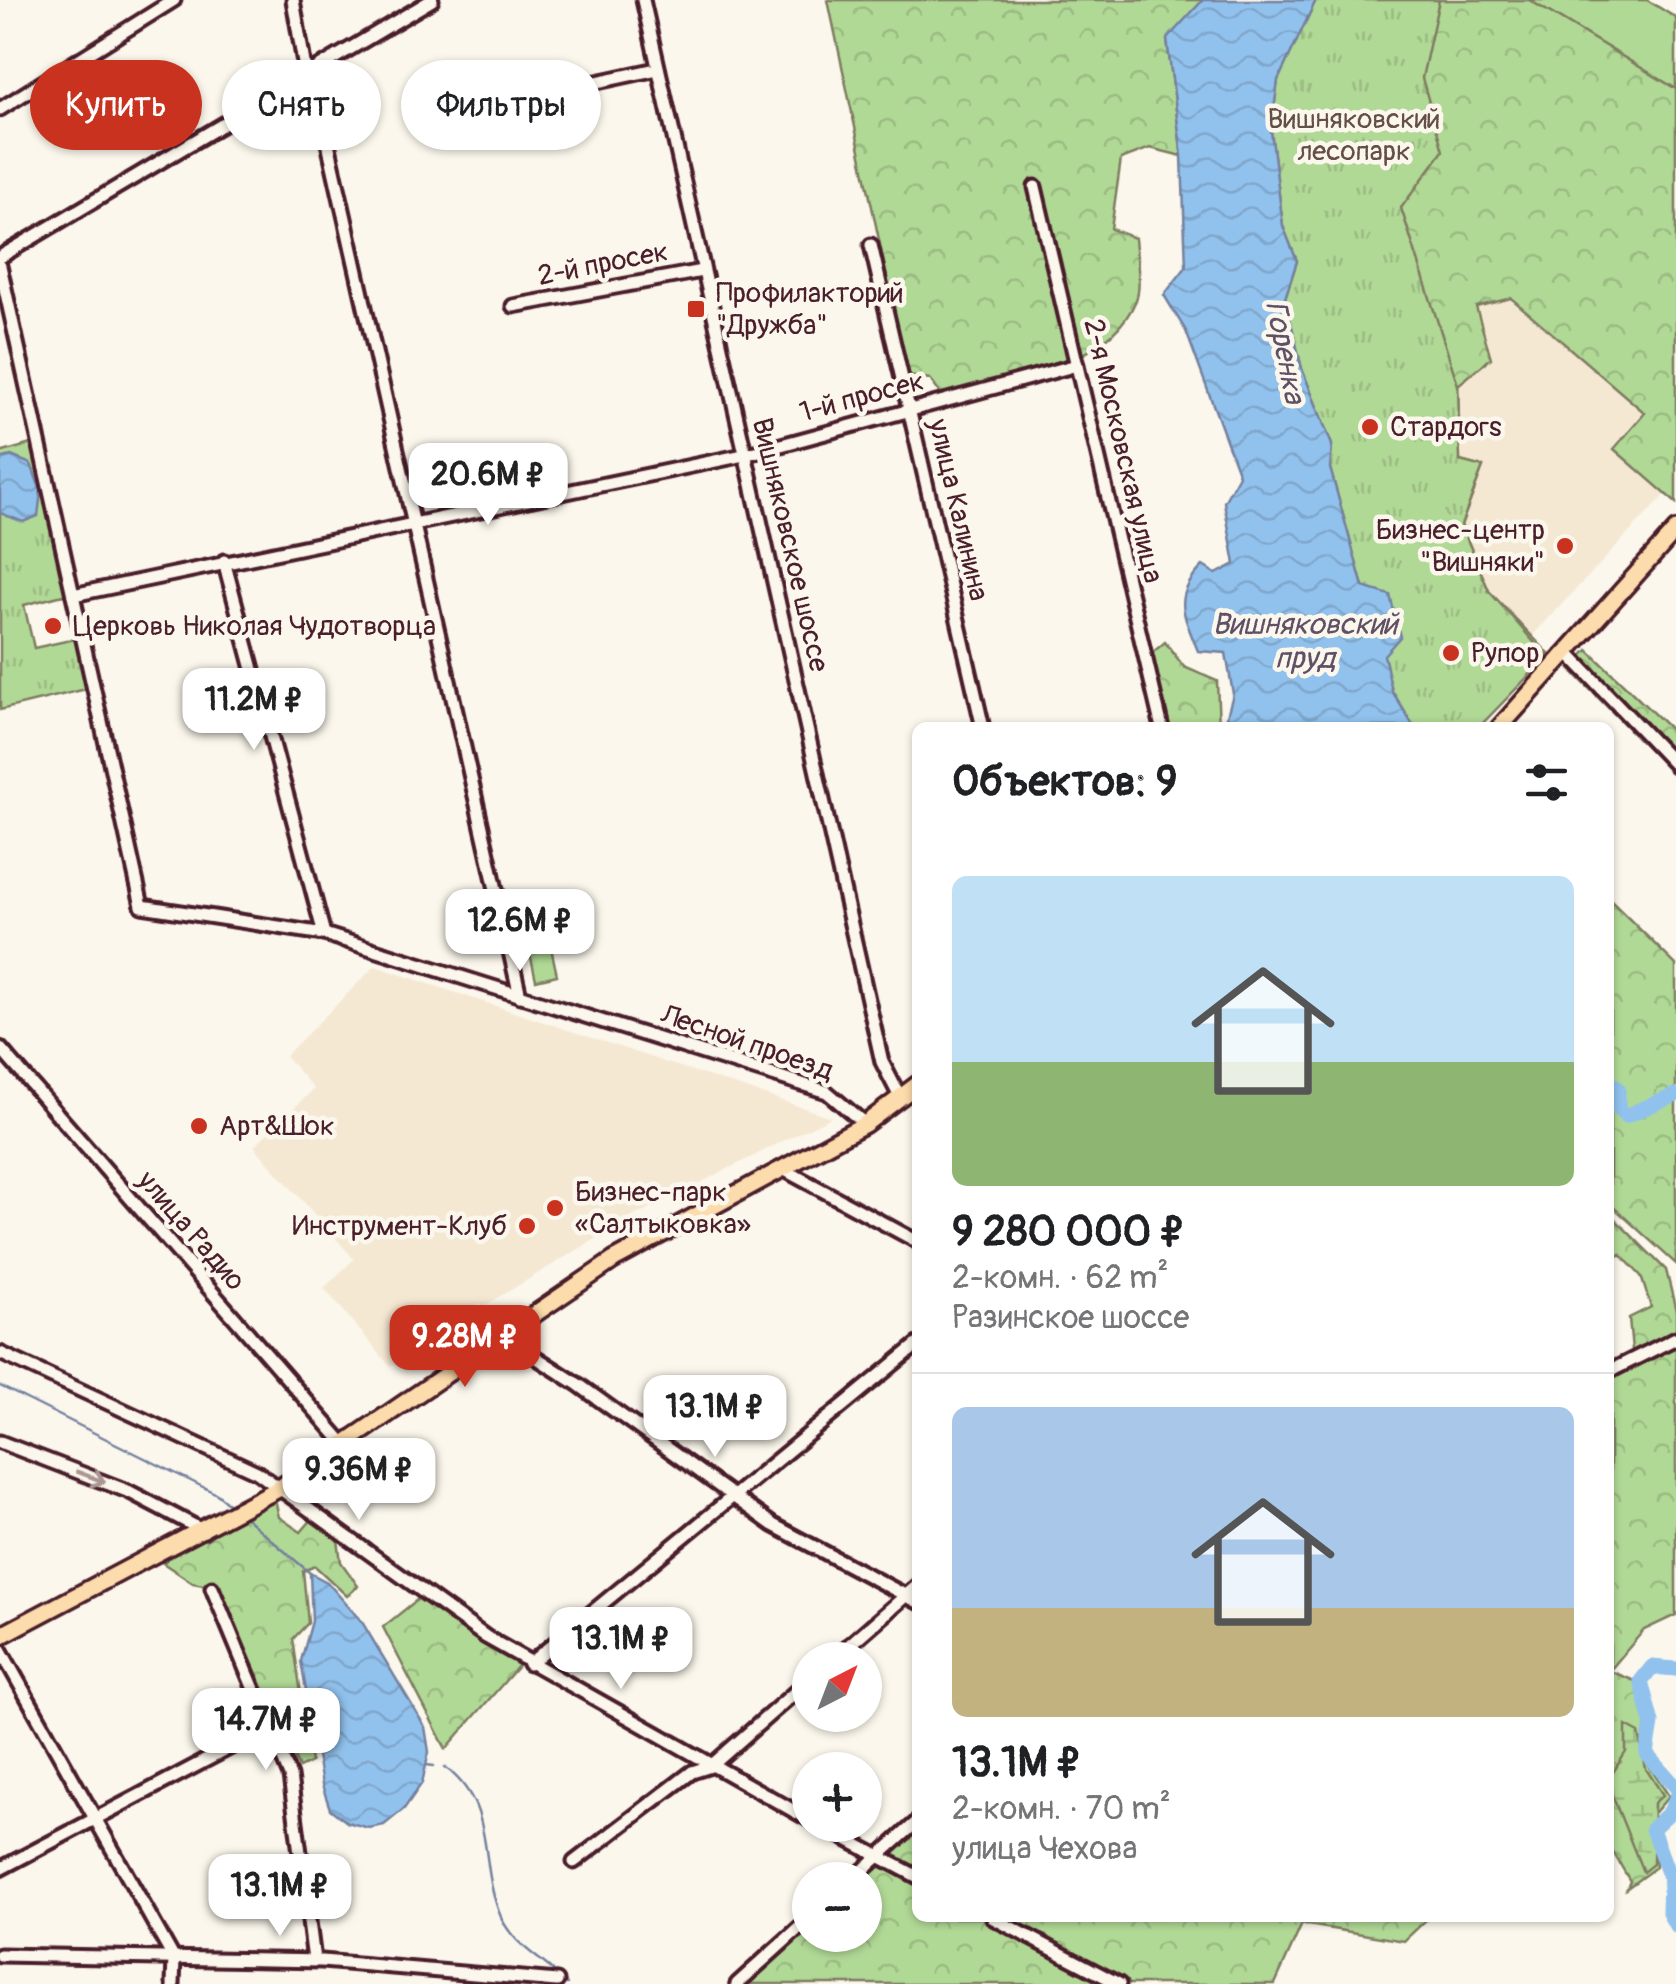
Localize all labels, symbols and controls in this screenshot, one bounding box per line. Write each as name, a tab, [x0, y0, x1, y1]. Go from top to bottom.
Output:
chip: Купить	[30, 60, 202, 150]
chip: Снять	[222, 60, 381, 150]
chip: Фильтры	[401, 60, 601, 150]
park label: Вишняковский лесопарк	[1267, 102, 1441, 169]
street label: 2-й просек	[535, 234, 671, 294]
place label: Профилакторий "Дружба"	[716, 276, 904, 343]
marker: Профилакторий "Дружба"	[685, 298, 707, 320]
water label: Горенка	[1257, 298, 1313, 408]
street label: 2-я Московская улица	[1076, 315, 1170, 587]
street label: 1-й просек	[796, 364, 928, 430]
place label: Стардогs	[1390, 410, 1502, 445]
street label: Вишняковское шоссе	[744, 415, 836, 675]
street label: улица Калинина	[920, 415, 996, 604]
marker: Стардогs	[1359, 416, 1381, 438]
pin: 20.6M ₽	[396, 443, 580, 528]
text: 20.6M ₽	[431, 455, 545, 495]
place label: Бизнес-центр "Вишняки"	[1376, 513, 1545, 580]
marker: Бизнес-центр "Вишняки"	[1554, 535, 1576, 557]
water label: Вишняковский пруд	[1212, 606, 1400, 677]
place label: Церковь Николая Чудотворца	[73, 609, 436, 644]
marker: Церковь Николая Чудотворца	[42, 615, 64, 637]
place label: Рупор	[1471, 636, 1539, 671]
marker: Рупор	[1440, 642, 1462, 664]
pin: 11.2M ₽	[162, 668, 346, 753]
text: 11.2M ₽	[204, 680, 304, 720]
icon: filters	[1519, 755, 1574, 810]
text: Объектов: 9	[952, 756, 1177, 808]
pin: 12.6M ₽	[428, 889, 612, 974]
text: 12.6M ₽	[467, 901, 573, 941]
icon: home	[1173, 941, 1353, 1121]
street label: Лесной проезд	[655, 997, 838, 1089]
place label: Арт&Шок	[219, 1109, 334, 1144]
marker: Арт&Шок	[188, 1115, 210, 1137]
street label: улица Радио	[129, 1163, 252, 1298]
place label: Бизнес-парк «Салтыковка»	[575, 1175, 751, 1242]
marker: Бизнес-парк «Салтыковка»	[544, 1197, 566, 1219]
text: 9 280 000 ₽	[952, 1206, 1186, 1258]
place label: Инструмент-Клуб	[292, 1209, 507, 1244]
marker: Инструмент-Клуб	[516, 1215, 538, 1237]
text: 2-комн. · 62 m²	[952, 1258, 1168, 1298]
text: Разинское шоссе	[952, 1298, 1189, 1338]
pin: 9.28M ₽	[373, 1305, 557, 1390]
text: 9.28M ₽	[412, 1317, 518, 1357]
pin: 13.1M ₽	[623, 1375, 807, 1460]
text: 13.1M ₽	[665, 1387, 765, 1427]
pin: 9.36M ₽	[267, 1438, 451, 1523]
text: 9.36M ₽	[304, 1450, 414, 1490]
one-way arrow	[75, 1469, 106, 1487]
icon: home	[1173, 1472, 1353, 1652]
pin: 13.1M ₽	[529, 1607, 713, 1692]
text: 13.1M ₽	[571, 1619, 671, 1659]
north arrow	[792, 1642, 882, 1732]
map controls	[792, 1642, 882, 1952]
pin: 14.7M ₽	[174, 1688, 358, 1773]
text: 14.7M ₽	[214, 1700, 318, 1740]
text: 13.1M ₽	[952, 1737, 1082, 1789]
button: +	[792, 1752, 882, 1842]
text: 2-комн. · 70 m²	[952, 1789, 1171, 1829]
text: улица Чехова	[952, 1829, 1137, 1869]
pin: 13.1M ₽	[188, 1854, 372, 1939]
button: −	[792, 1862, 882, 1952]
text: 13.1M ₽	[230, 1866, 330, 1906]

